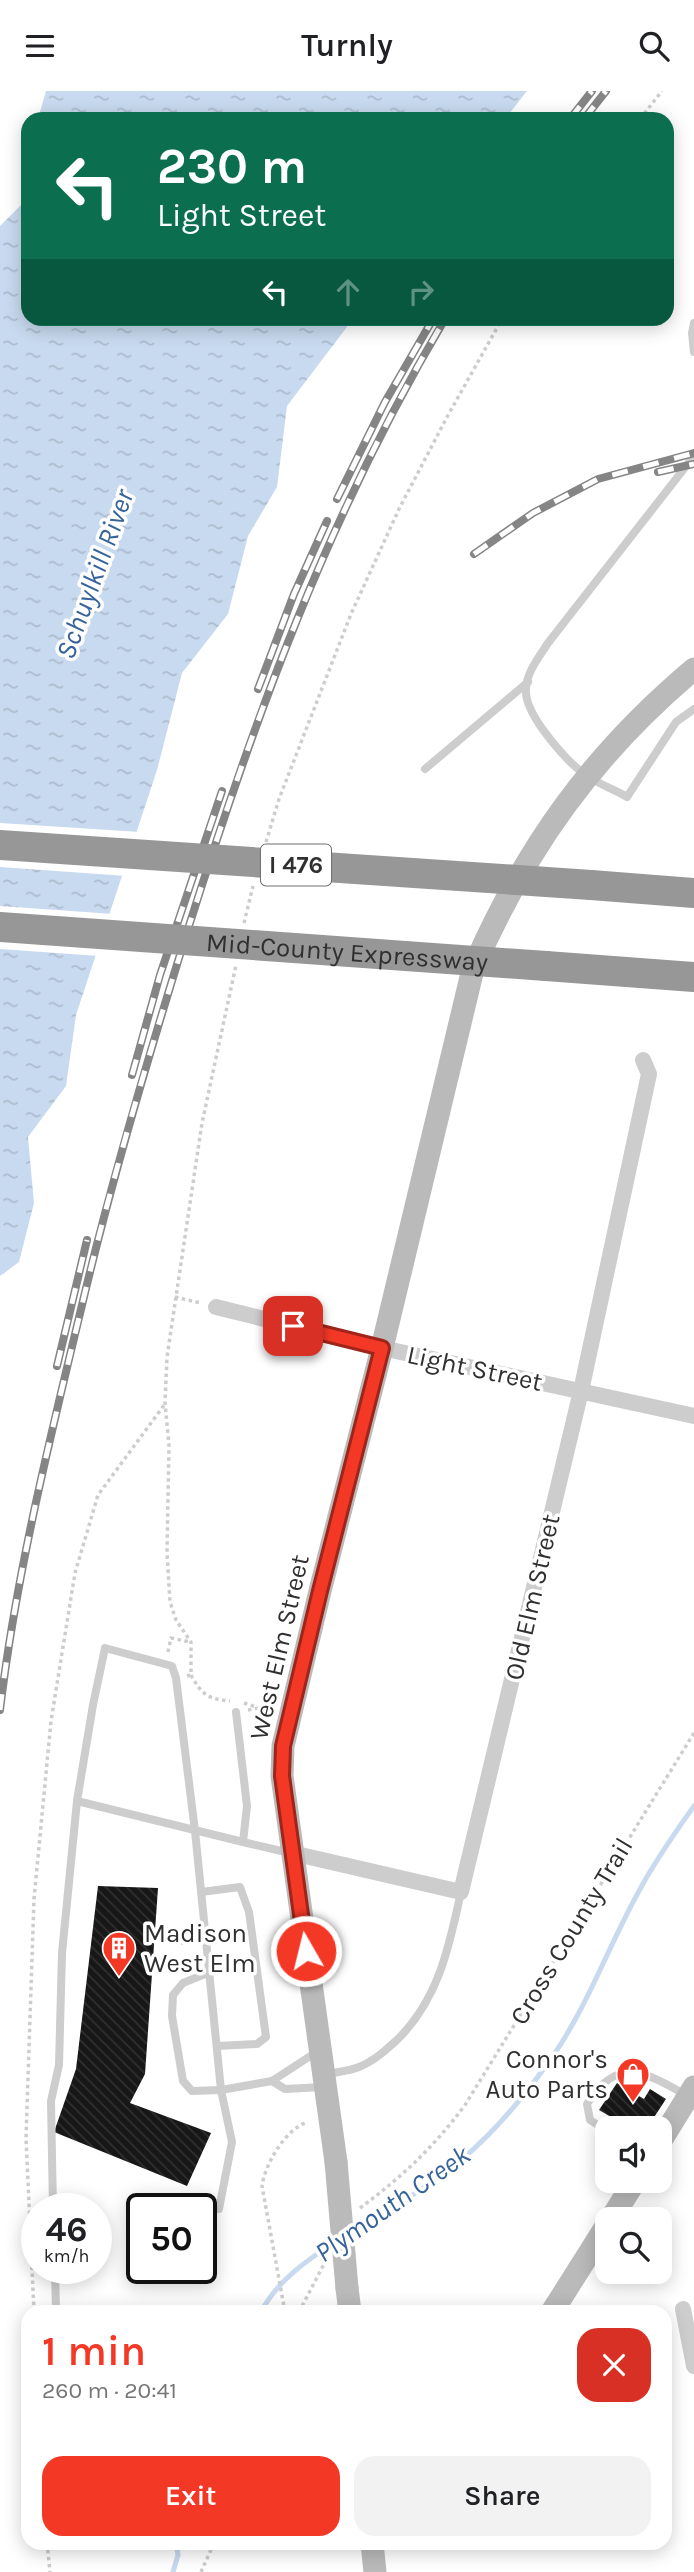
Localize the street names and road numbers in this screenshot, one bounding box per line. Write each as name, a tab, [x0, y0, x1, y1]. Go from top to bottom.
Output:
road number: I 476	[261, 845, 331, 885]
street label: Mid-County Expressway	[205, 927, 489, 978]
street label: Light Street	[404, 1339, 546, 1398]
street label: Old Elm Street	[498, 1511, 567, 1683]
street label: West Elm Street	[243, 1551, 316, 1743]
street label: Cross County Trail	[503, 1832, 639, 2030]

